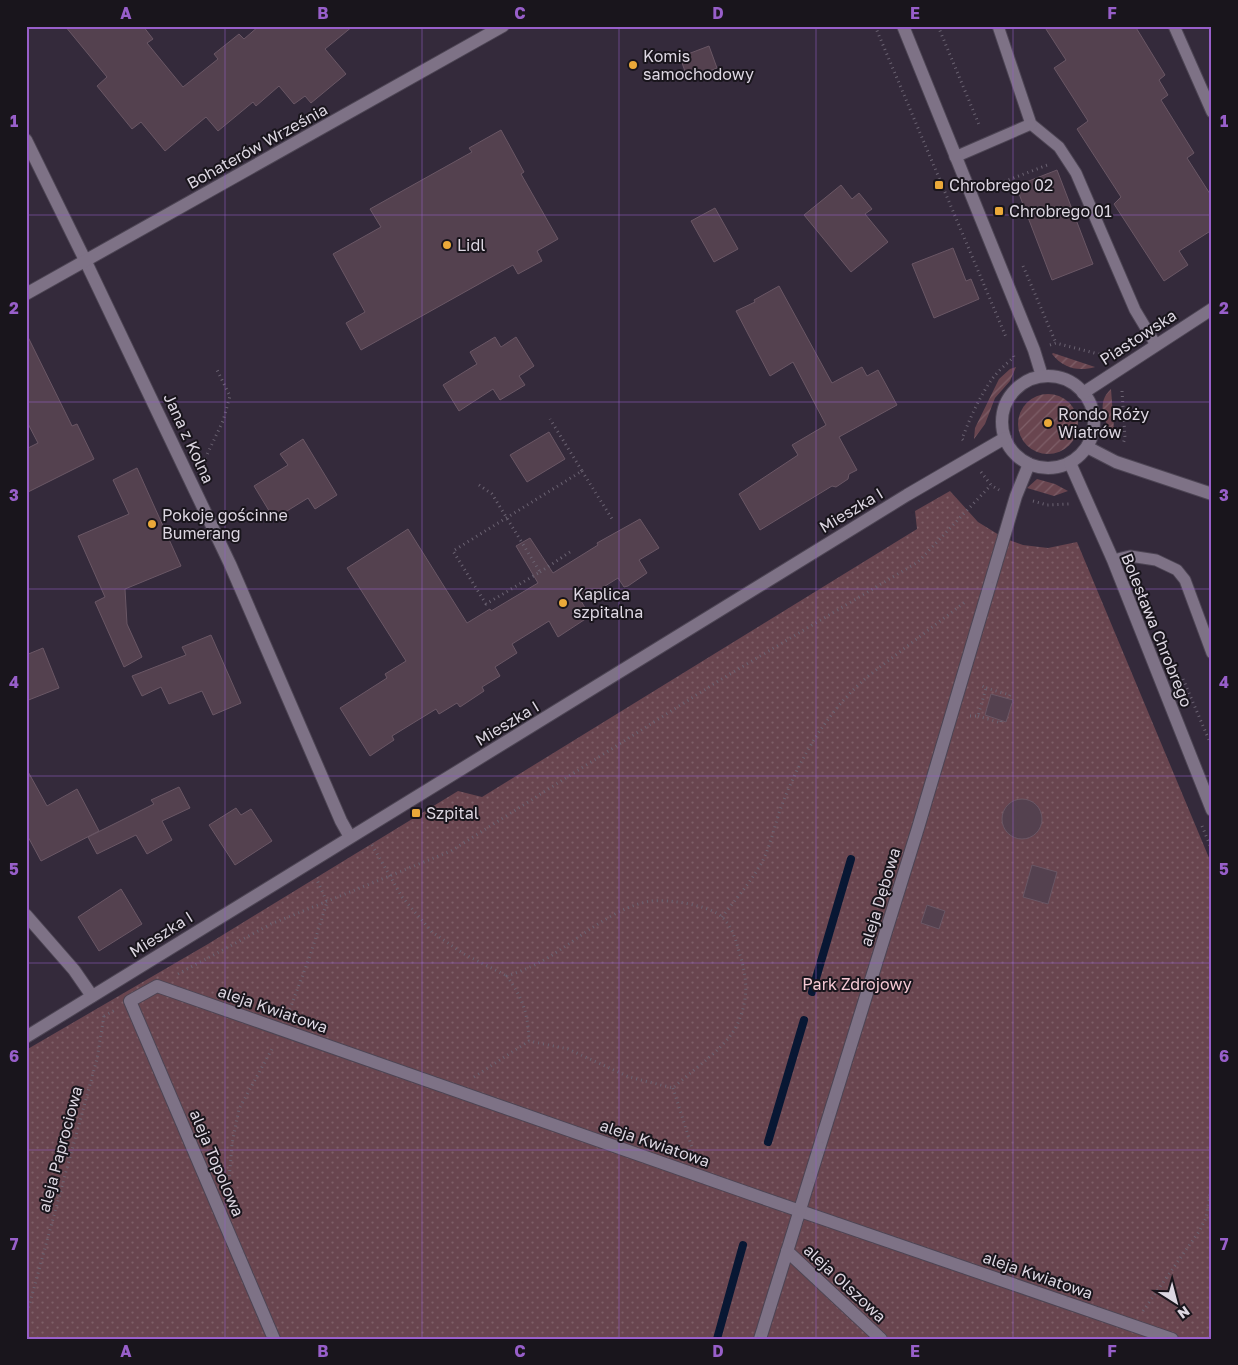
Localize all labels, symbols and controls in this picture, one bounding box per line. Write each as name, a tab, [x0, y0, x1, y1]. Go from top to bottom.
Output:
text: A	[120, 3, 132, 23]
text: B	[317, 3, 329, 23]
text: C	[514, 3, 526, 23]
text: D	[712, 3, 724, 23]
text: E	[910, 3, 920, 23]
text: F	[1107, 3, 1117, 23]
place label: Komis samochodowy	[643, 46, 754, 84]
marker: Komis samochodowy	[627, 59, 639, 71]
street label: Bohaterów Września	[183, 99, 331, 193]
text: 1	[10, 111, 18, 131]
text: 1	[1220, 111, 1228, 131]
place label: Chrobrego 02	[949, 175, 1053, 195]
marker: Chrobrego 02	[933, 179, 945, 191]
place label: Chrobrego 01	[1009, 201, 1112, 221]
marker: Chrobrego 01	[993, 205, 1005, 217]
place label: Lidl	[457, 235, 485, 255]
marker: Lidl	[441, 239, 453, 251]
text: 2	[9, 298, 19, 318]
text: 2	[1219, 298, 1229, 318]
street label: Piastowska	[1096, 305, 1180, 369]
street label: Jana z Kolna	[159, 390, 219, 486]
place label: Rondo Róży Wiatrów	[1058, 404, 1149, 442]
marker: Rondo Róży Wiatrów	[1042, 417, 1054, 429]
street label: Mieszka I	[815, 483, 887, 537]
text: 3	[9, 485, 19, 505]
text: 3	[1219, 485, 1229, 505]
place label: Pokoje gościnne Bumerang	[162, 505, 288, 543]
marker: Pokoje gościnne Bumerang	[146, 518, 158, 530]
street label: Bolesława Chrobrego	[1117, 550, 1197, 710]
place label: Kaplica szpitalna	[573, 584, 643, 622]
marker: Kaplica szpitalna	[557, 597, 569, 609]
text: 4	[9, 672, 19, 692]
text: 4	[1219, 672, 1229, 692]
street label: Mieszka I	[471, 696, 543, 750]
place label: Szpital	[426, 803, 479, 823]
marker: Szpital	[410, 807, 422, 819]
street label: aleja Dębowa	[856, 845, 904, 949]
text: 5	[9, 859, 19, 879]
text: 5	[1219, 859, 1229, 879]
street label: Mieszka I	[126, 907, 196, 961]
park label: Park Zdrojowy	[802, 974, 912, 994]
street label: aleja Kwiatowa	[215, 981, 331, 1037]
text: 6	[9, 1046, 19, 1066]
text: 6	[1219, 1046, 1229, 1066]
street label: aleja Paprociowa	[34, 1084, 86, 1214]
street label: aleja Topolowa	[185, 1107, 249, 1219]
street label: aleja Kwiatowa	[597, 1115, 713, 1171]
text: 7	[10, 1234, 19, 1254]
text: 7	[1220, 1234, 1229, 1254]
street label: aleja Olszowa	[800, 1240, 890, 1326]
street label: aleja Kwiatowa	[980, 1247, 1096, 1303]
north arrow	[1150, 1278, 1200, 1328]
text: N	[1175, 1303, 1193, 1323]
text: A	[120, 1341, 132, 1361]
text: B	[317, 1341, 329, 1361]
text: C	[514, 1341, 526, 1361]
text: D	[712, 1341, 724, 1361]
text: E	[910, 1341, 920, 1361]
text: F	[1107, 1341, 1117, 1361]

